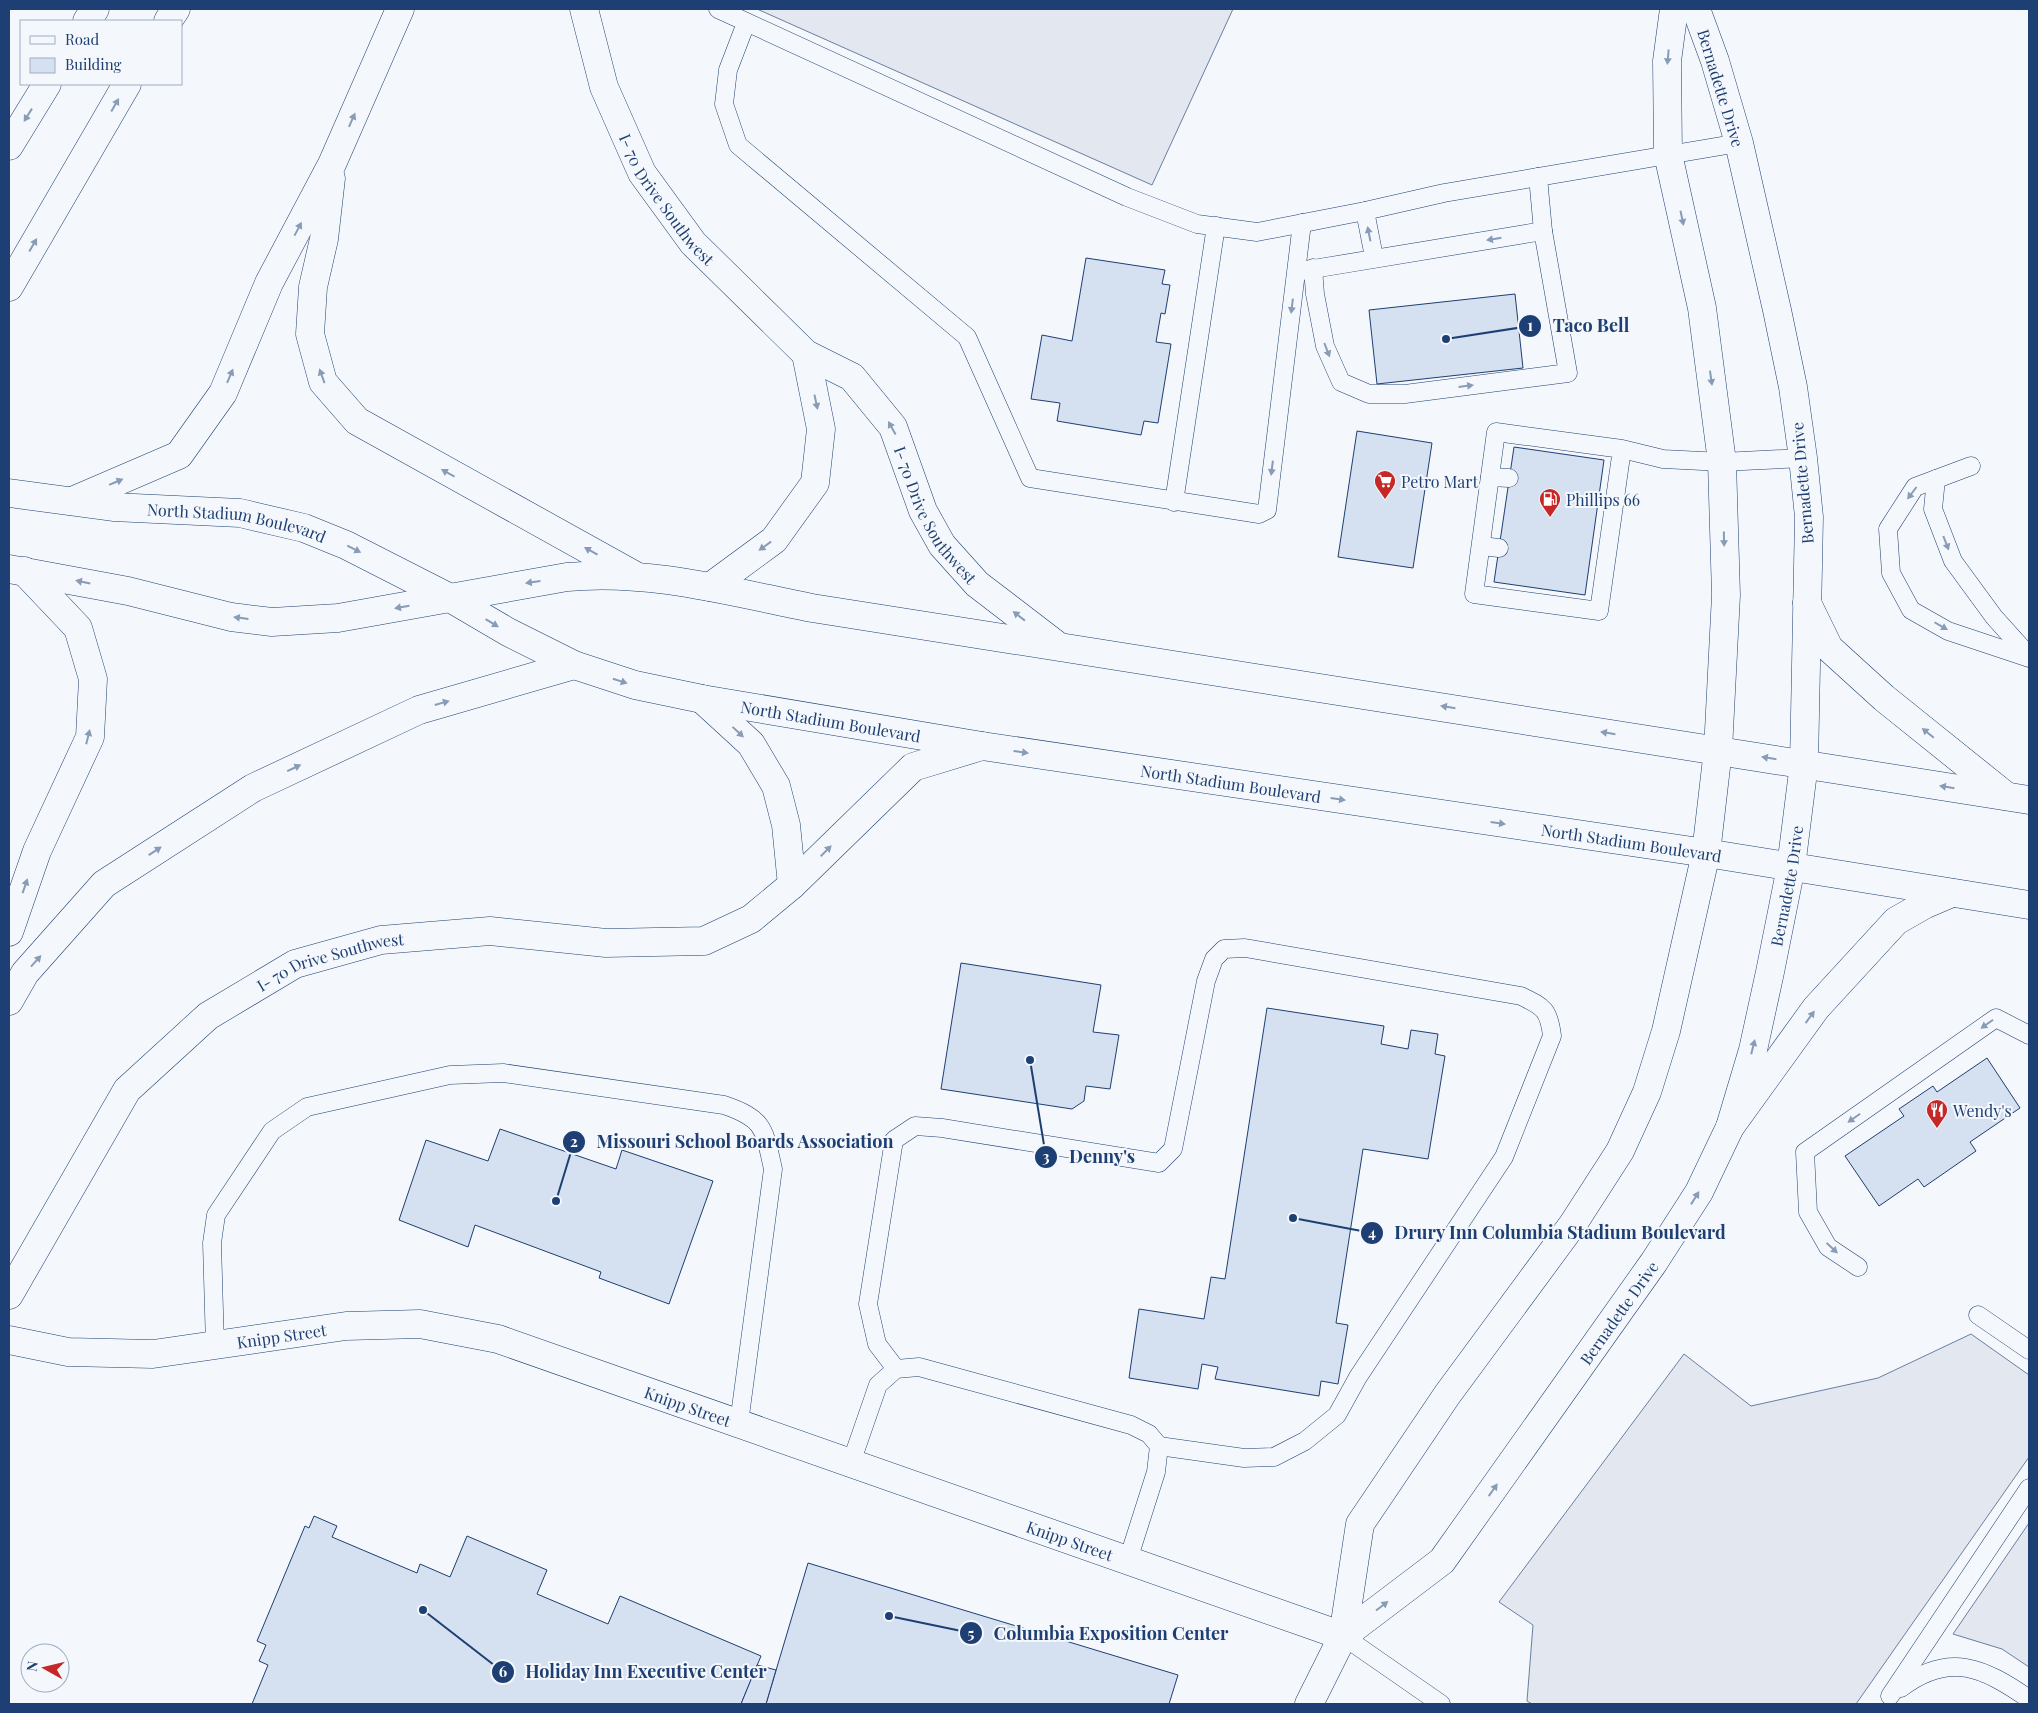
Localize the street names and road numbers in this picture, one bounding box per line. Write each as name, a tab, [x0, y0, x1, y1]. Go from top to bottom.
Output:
street label: Bernadette Drive	[1693, 27, 1749, 149]
street label: I- 70 Drive Southwest	[615, 130, 719, 269]
street label: Bernadette Drive	[1786, 421, 1818, 545]
street label: I- 70 Drive Southwest	[890, 443, 982, 588]
street label: North Stadium Boulevard	[146, 498, 329, 546]
street label: North Stadium Boulevard	[739, 695, 922, 746]
street label: North Stadium Boulevard	[1139, 759, 1322, 806]
street label: North Stadium Boulevard	[1540, 818, 1723, 866]
street label: Bernadette Drive	[1765, 824, 1807, 948]
street label: I- 70 Drive Southwest	[253, 928, 405, 995]
street label: Bernadette Drive	[1574, 1256, 1662, 1368]
street label: Knipp Street	[235, 1318, 328, 1352]
street label: Knipp Street	[642, 1381, 734, 1431]
street label: Knipp Street	[1024, 1515, 1116, 1565]

